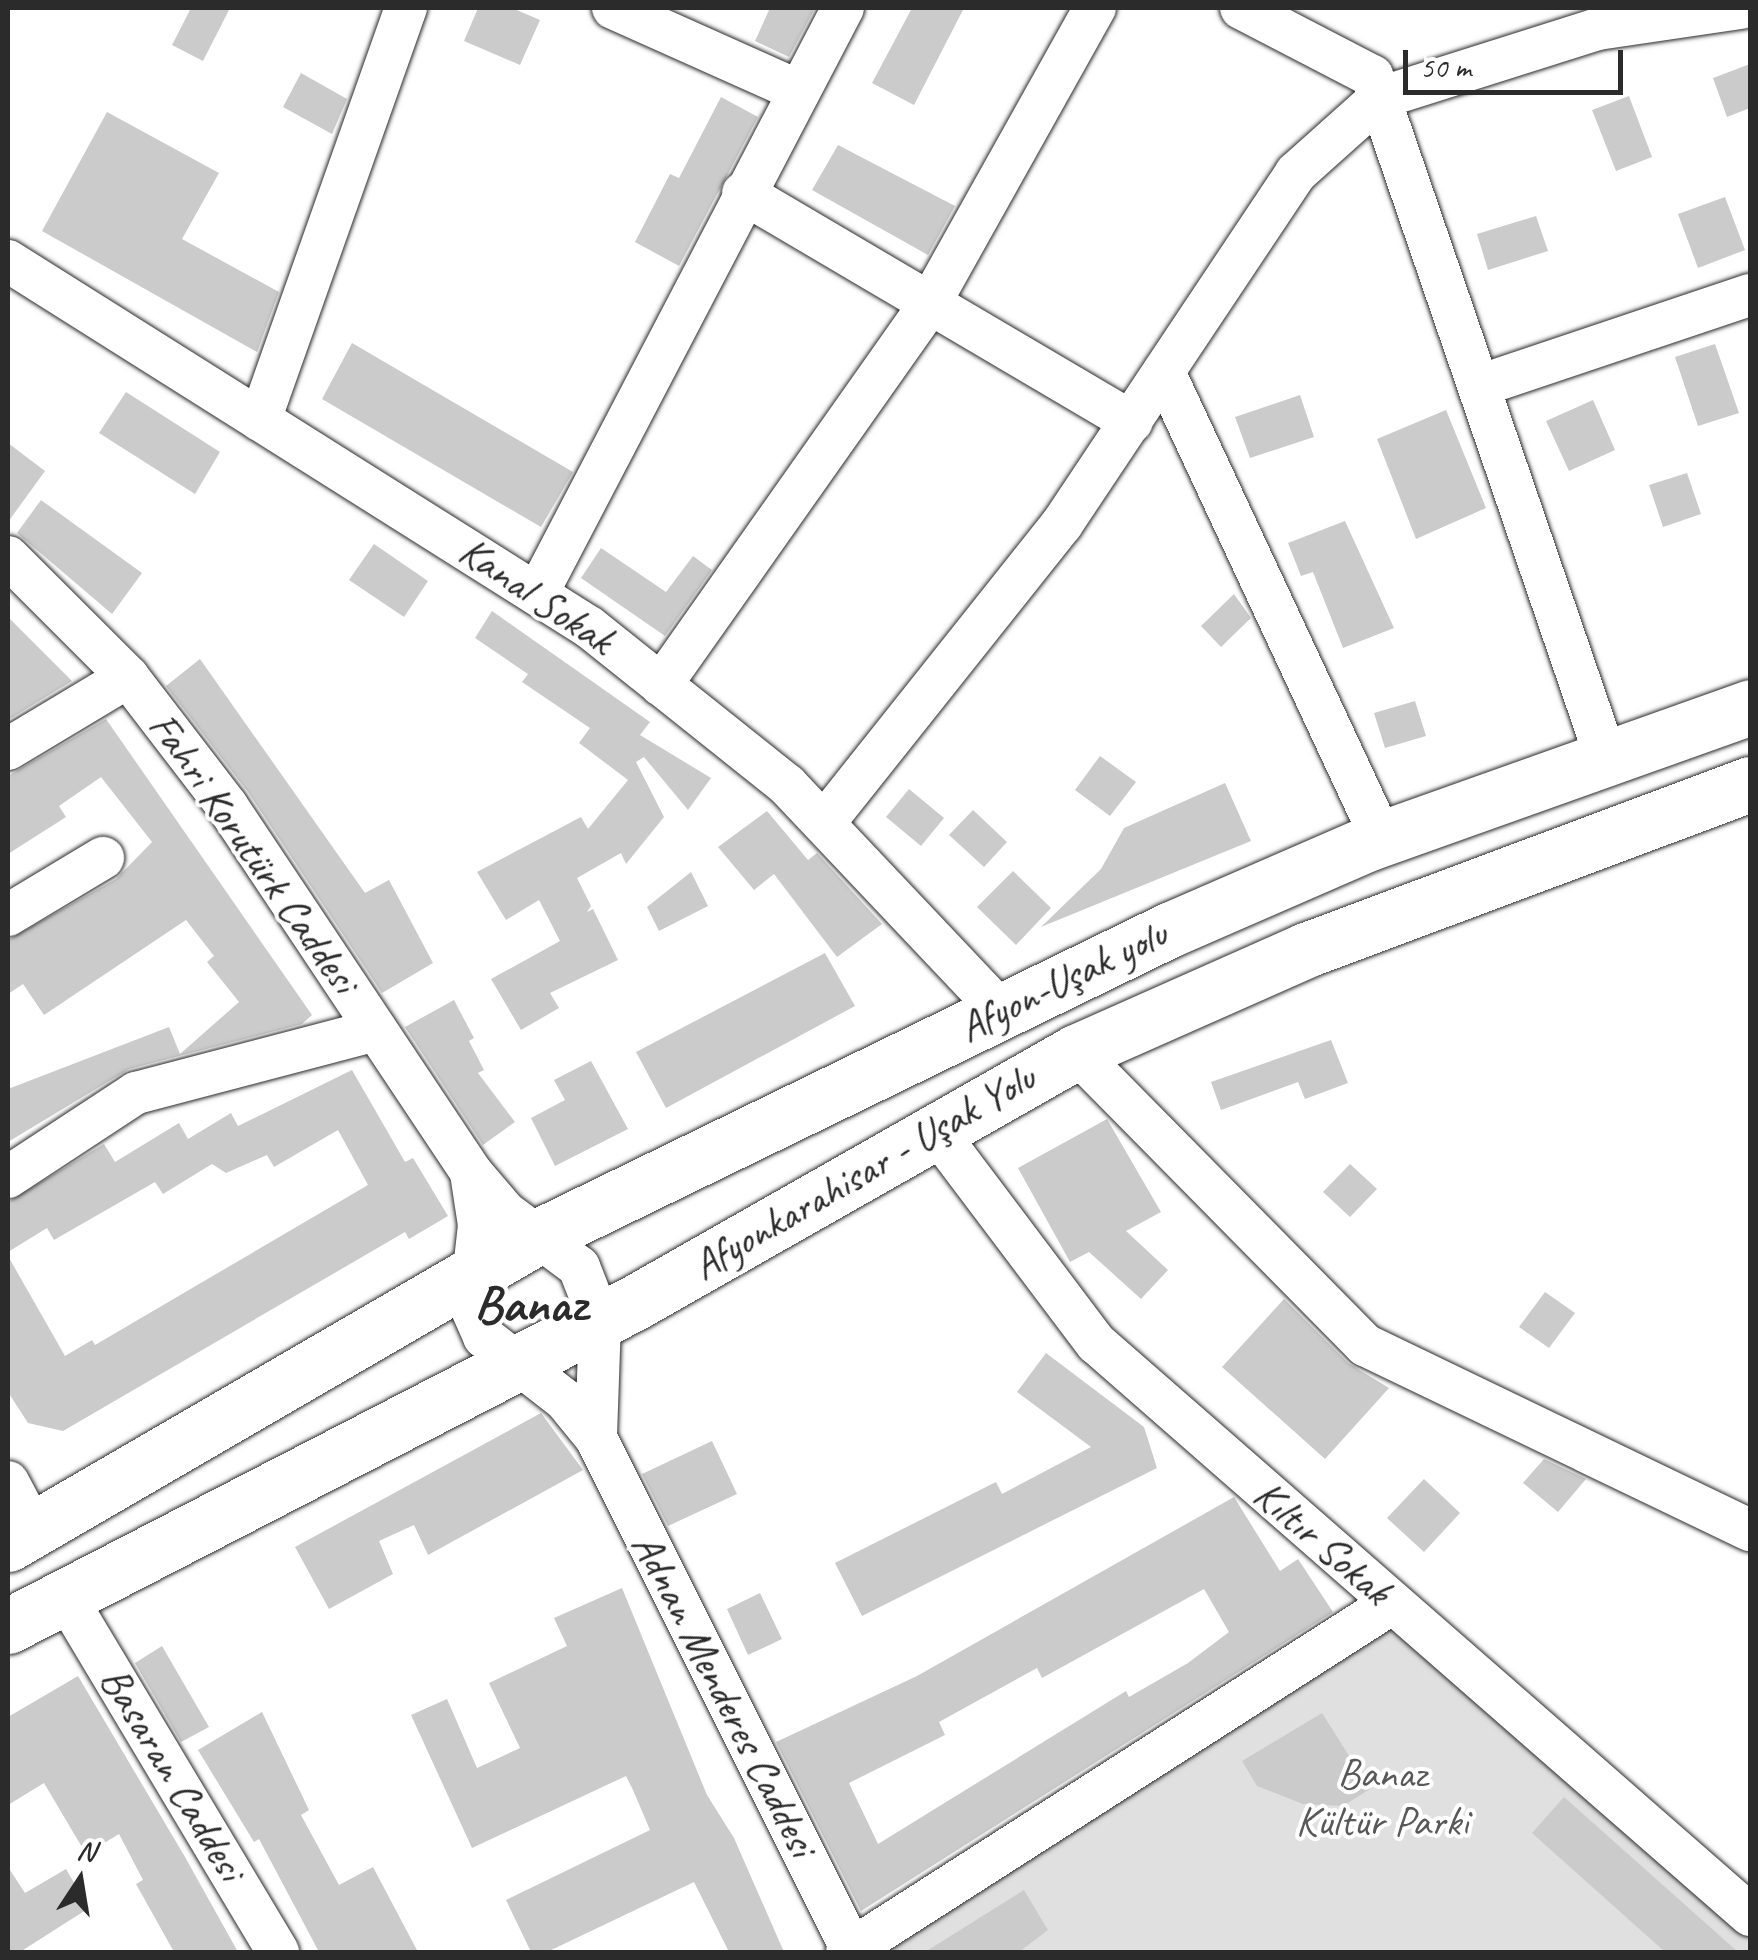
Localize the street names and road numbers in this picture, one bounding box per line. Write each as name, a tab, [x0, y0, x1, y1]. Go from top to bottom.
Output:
street label: Kanal Sokak	[450, 527, 622, 665]
street label: Fahri Korutürk Caddesi	[138, 703, 368, 1003]
street label: Afyon-Uşak yolu	[951, 909, 1175, 1053]
street label: Afyonkarahisar - Uşak Yolu	[684, 1053, 1044, 1291]
street label: Kıltır Sokak	[1243, 1470, 1401, 1616]
street label: Adnan Menderes Caddesi	[620, 1524, 828, 1866]
street label: Basaran Caddesi	[89, 1658, 255, 1890]

